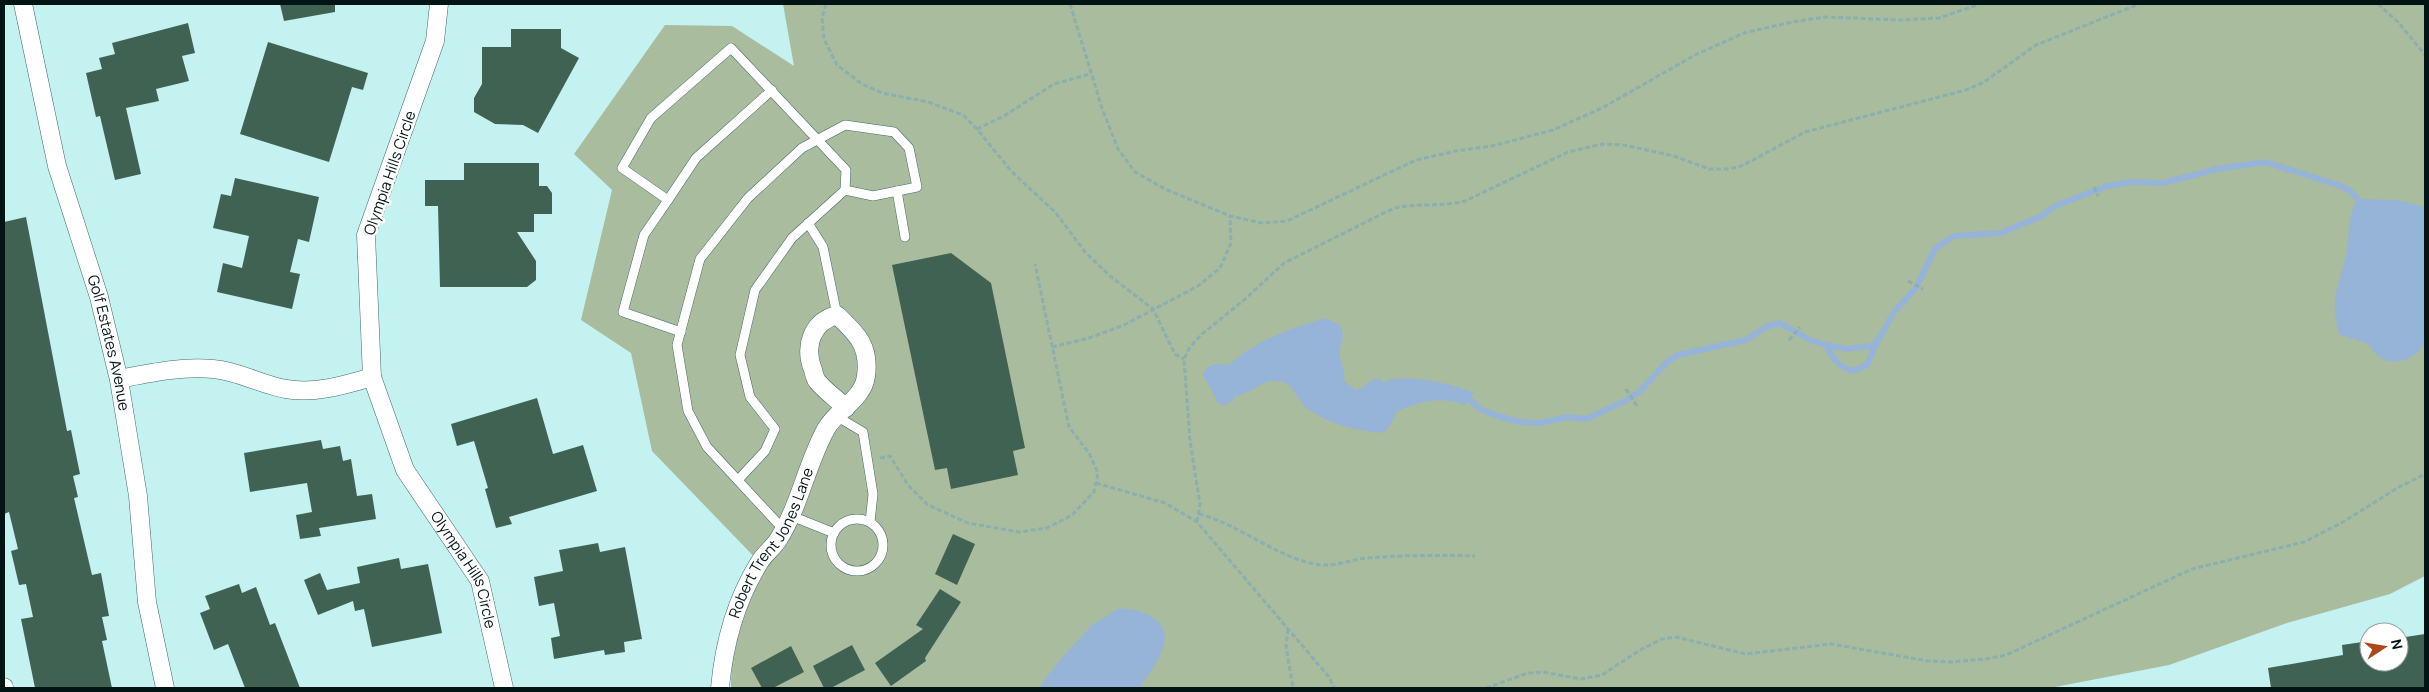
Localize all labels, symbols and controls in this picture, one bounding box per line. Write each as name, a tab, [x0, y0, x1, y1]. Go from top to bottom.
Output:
street label: Olympia Hills Circle	[358, 108, 421, 238]
street label: Golf Estates Avenue	[83, 272, 135, 412]
street label: Robert Trent Jones Lane	[723, 464, 818, 621]
street label: Olympia Hills Circle	[426, 507, 501, 631]
north arrow	[2359, 622, 2409, 672]
text: N	[2387, 637, 2408, 651]

